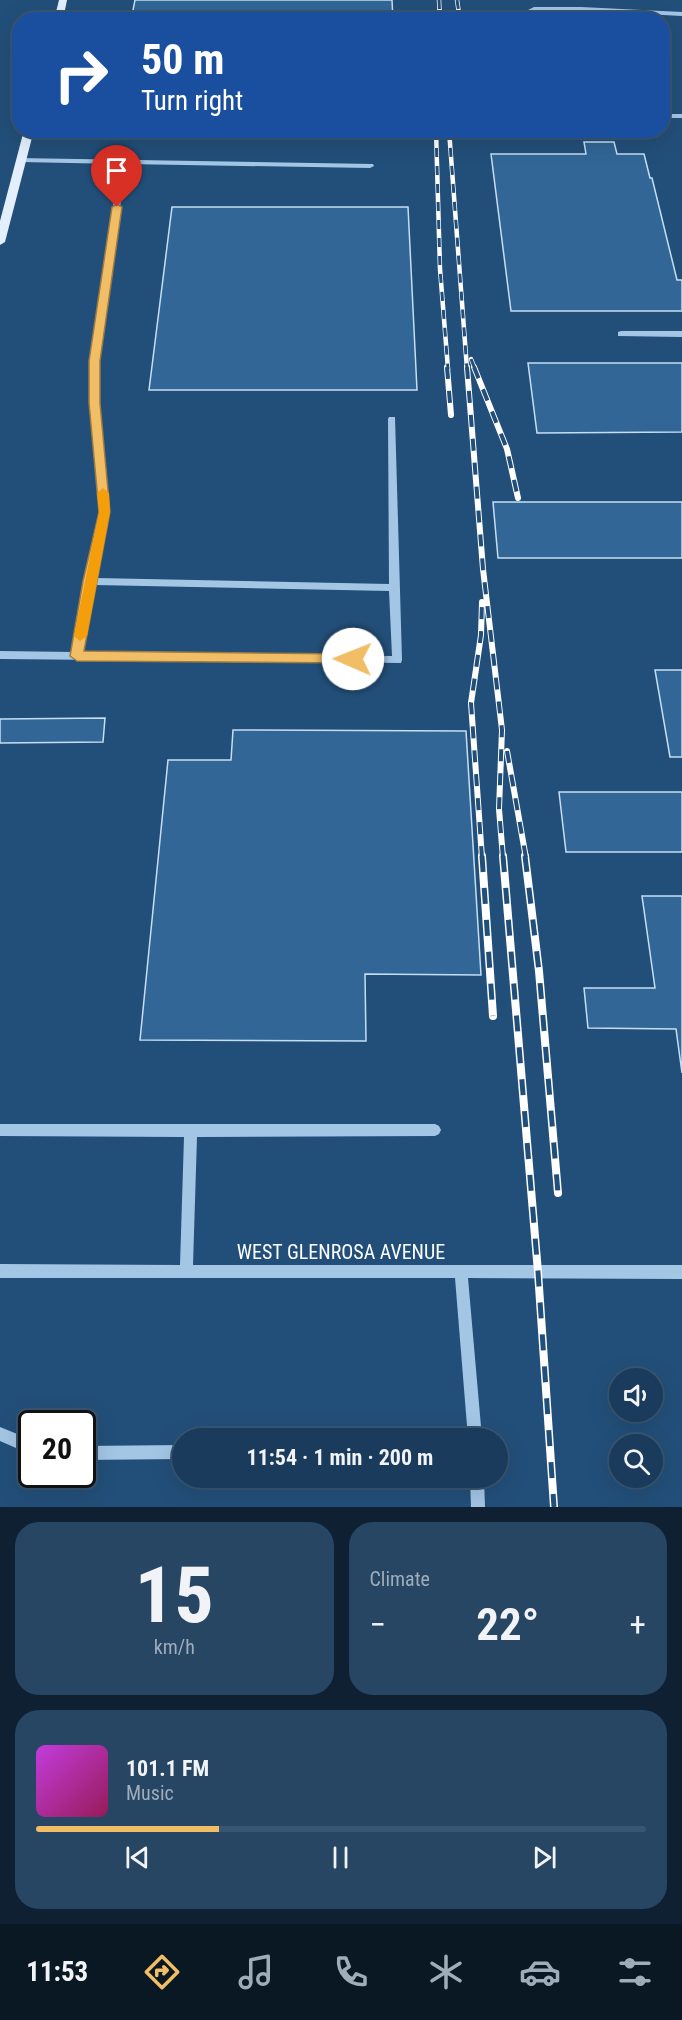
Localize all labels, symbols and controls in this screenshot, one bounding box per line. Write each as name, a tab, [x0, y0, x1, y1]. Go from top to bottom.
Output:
text: 50 m	[141, 35, 224, 84]
icon: right	[42, 36, 120, 114]
text: Turn right	[141, 85, 243, 117]
pin	[91, 145, 142, 207]
icon: arrive	[100, 154, 133, 187]
position arrow	[321, 627, 385, 691]
street label: WEST GLENROSA AVENUE	[237, 1240, 445, 1264]
map controls	[609, 1368, 663, 1488]
button: sound	[609, 1368, 663, 1422]
speed limit sign: 20	[18, 1410, 96, 1488]
button: search	[609, 1434, 663, 1488]
text: 11:54 · 1 min · 200 m	[247, 1445, 433, 1470]
text: 15	[135, 1550, 214, 1641]
text: Climate	[370, 1567, 430, 1591]
text: 22°	[476, 1598, 539, 1651]
text: −	[370, 1605, 386, 1644]
text: +	[630, 1605, 646, 1644]
text: km/h	[154, 1635, 195, 1659]
text: 101.1 FM	[126, 1756, 209, 1781]
text: Music	[126, 1781, 174, 1805]
icon: previous	[121, 1841, 154, 1874]
icon: pause	[324, 1841, 357, 1874]
icon: next	[528, 1841, 561, 1874]
icon: directions	[141, 1951, 183, 1993]
icon: music	[235, 1951, 277, 1993]
icon: phone	[330, 1951, 372, 1993]
icon: climate	[425, 1951, 467, 1993]
icon: car	[519, 1951, 561, 1993]
icon: filters	[614, 1951, 656, 1993]
text: 11:53	[26, 1956, 88, 1988]

